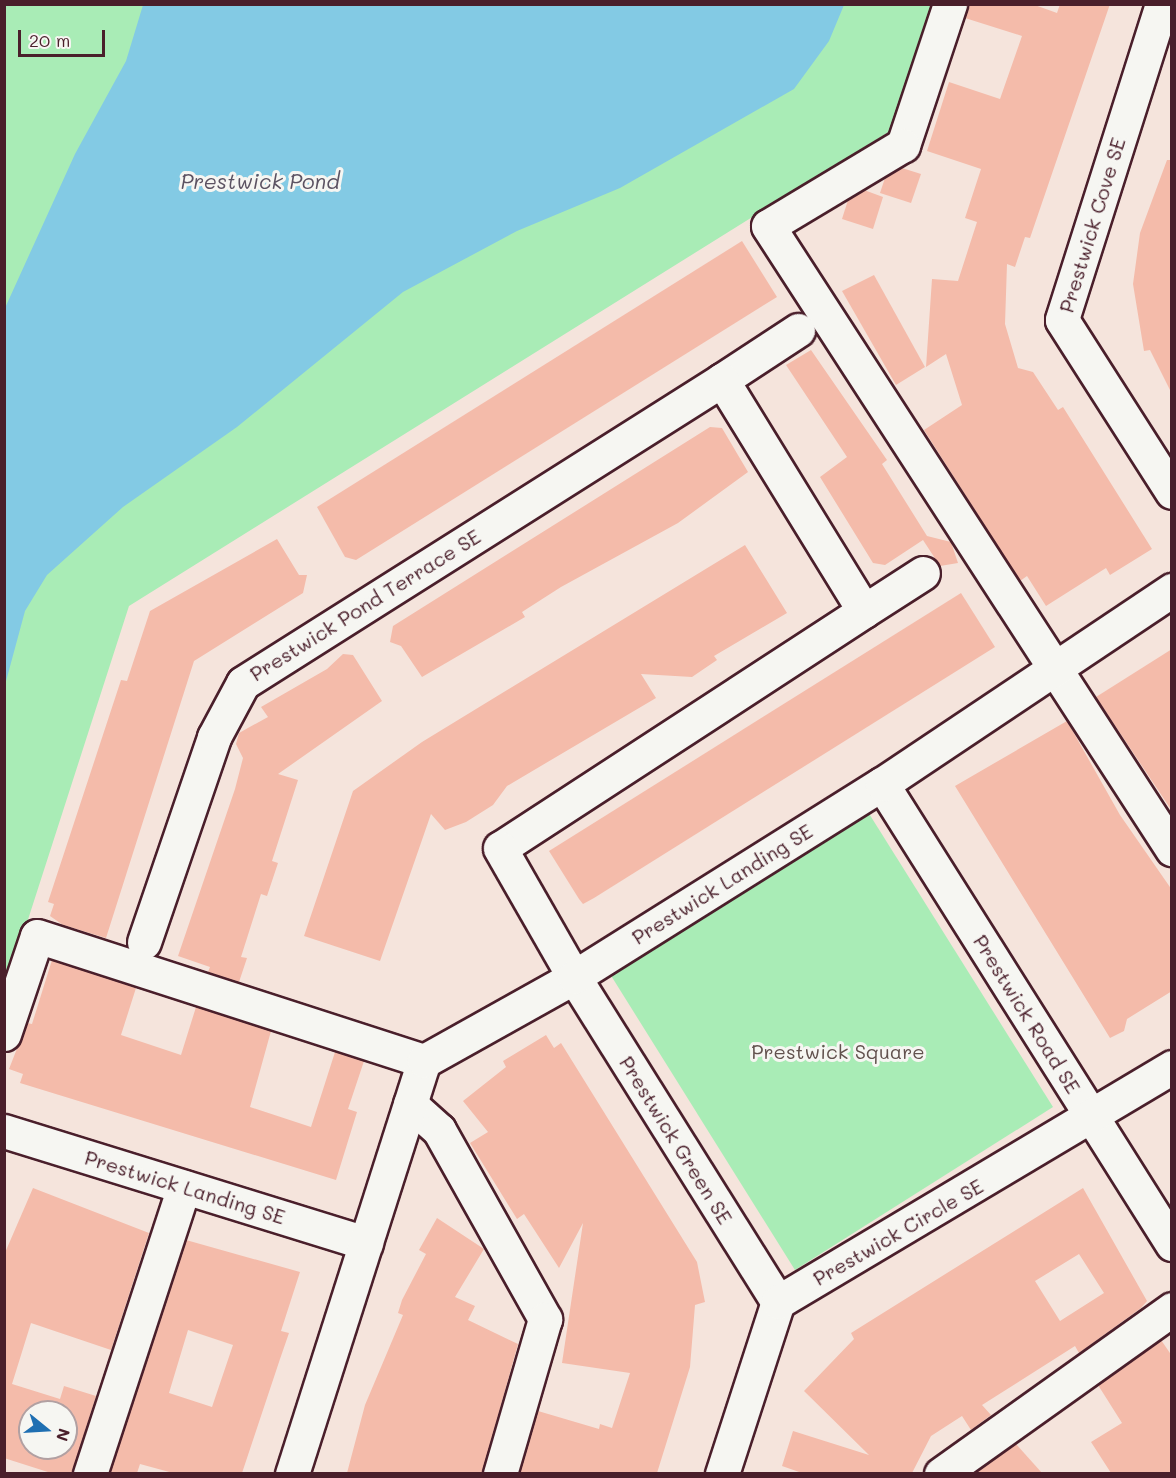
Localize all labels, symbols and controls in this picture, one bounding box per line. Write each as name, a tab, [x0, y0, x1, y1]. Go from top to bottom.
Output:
scale bar	[21, 18, 108, 56]
text: 20 m	[29, 28, 70, 52]
street label: Prestwick Cove SE	[1054, 135, 1130, 315]
water label: Prestwick Pond	[181, 168, 339, 194]
street label: Prestwick Pond Terrace SE	[245, 524, 485, 686]
street label: Prestwick Landing SE	[627, 819, 817, 949]
street label: Prestwick Road SE	[968, 930, 1086, 1098]
park label: Prestwick Square	[751, 1039, 925, 1063]
street label: Prestwick Green SE	[615, 1052, 737, 1228]
street label: Prestwick Landing SE	[82, 1145, 288, 1229]
street label: Prestwick Circle SE	[809, 1174, 987, 1290]
north arrow	[18, 1400, 78, 1460]
text: N	[52, 1426, 76, 1444]

